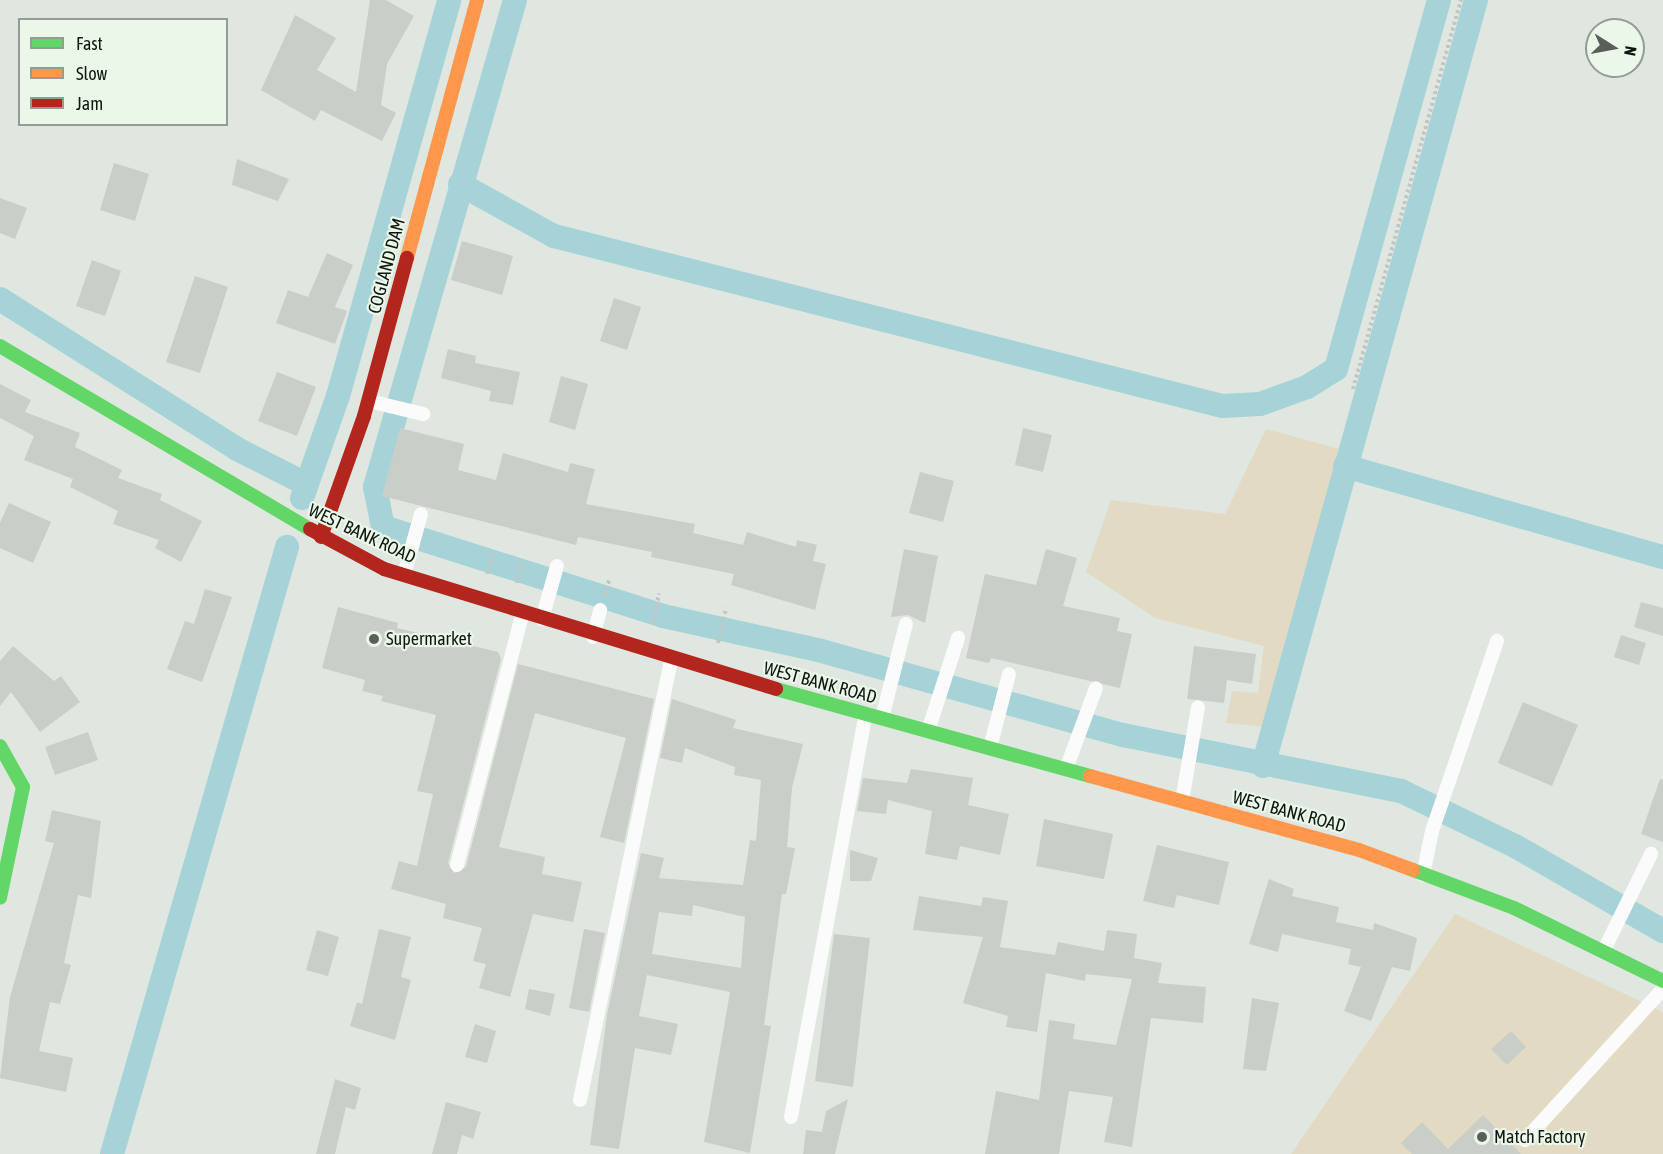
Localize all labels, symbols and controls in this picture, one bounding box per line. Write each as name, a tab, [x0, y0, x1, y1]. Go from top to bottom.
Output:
legend	[18, 18, 228, 126]
north arrow	[1585, 18, 1645, 78]
text: Fast	[76, 33, 103, 54]
text: N	[1621, 45, 1640, 57]
text: Slow	[76, 63, 107, 84]
text: Jam	[76, 93, 103, 114]
street label: COGLAND DAM	[364, 216, 410, 316]
street label: WEST BANK ROAD	[305, 500, 419, 568]
place label: Supermarket	[386, 628, 472, 650]
marker: Supermarket	[367, 632, 381, 646]
street label: WEST BANK ROAD	[761, 658, 879, 708]
street label: WEST BANK ROAD	[1230, 787, 1348, 837]
place label: Match Factory	[1494, 1126, 1585, 1148]
marker: Match Factory	[1475, 1130, 1489, 1144]

